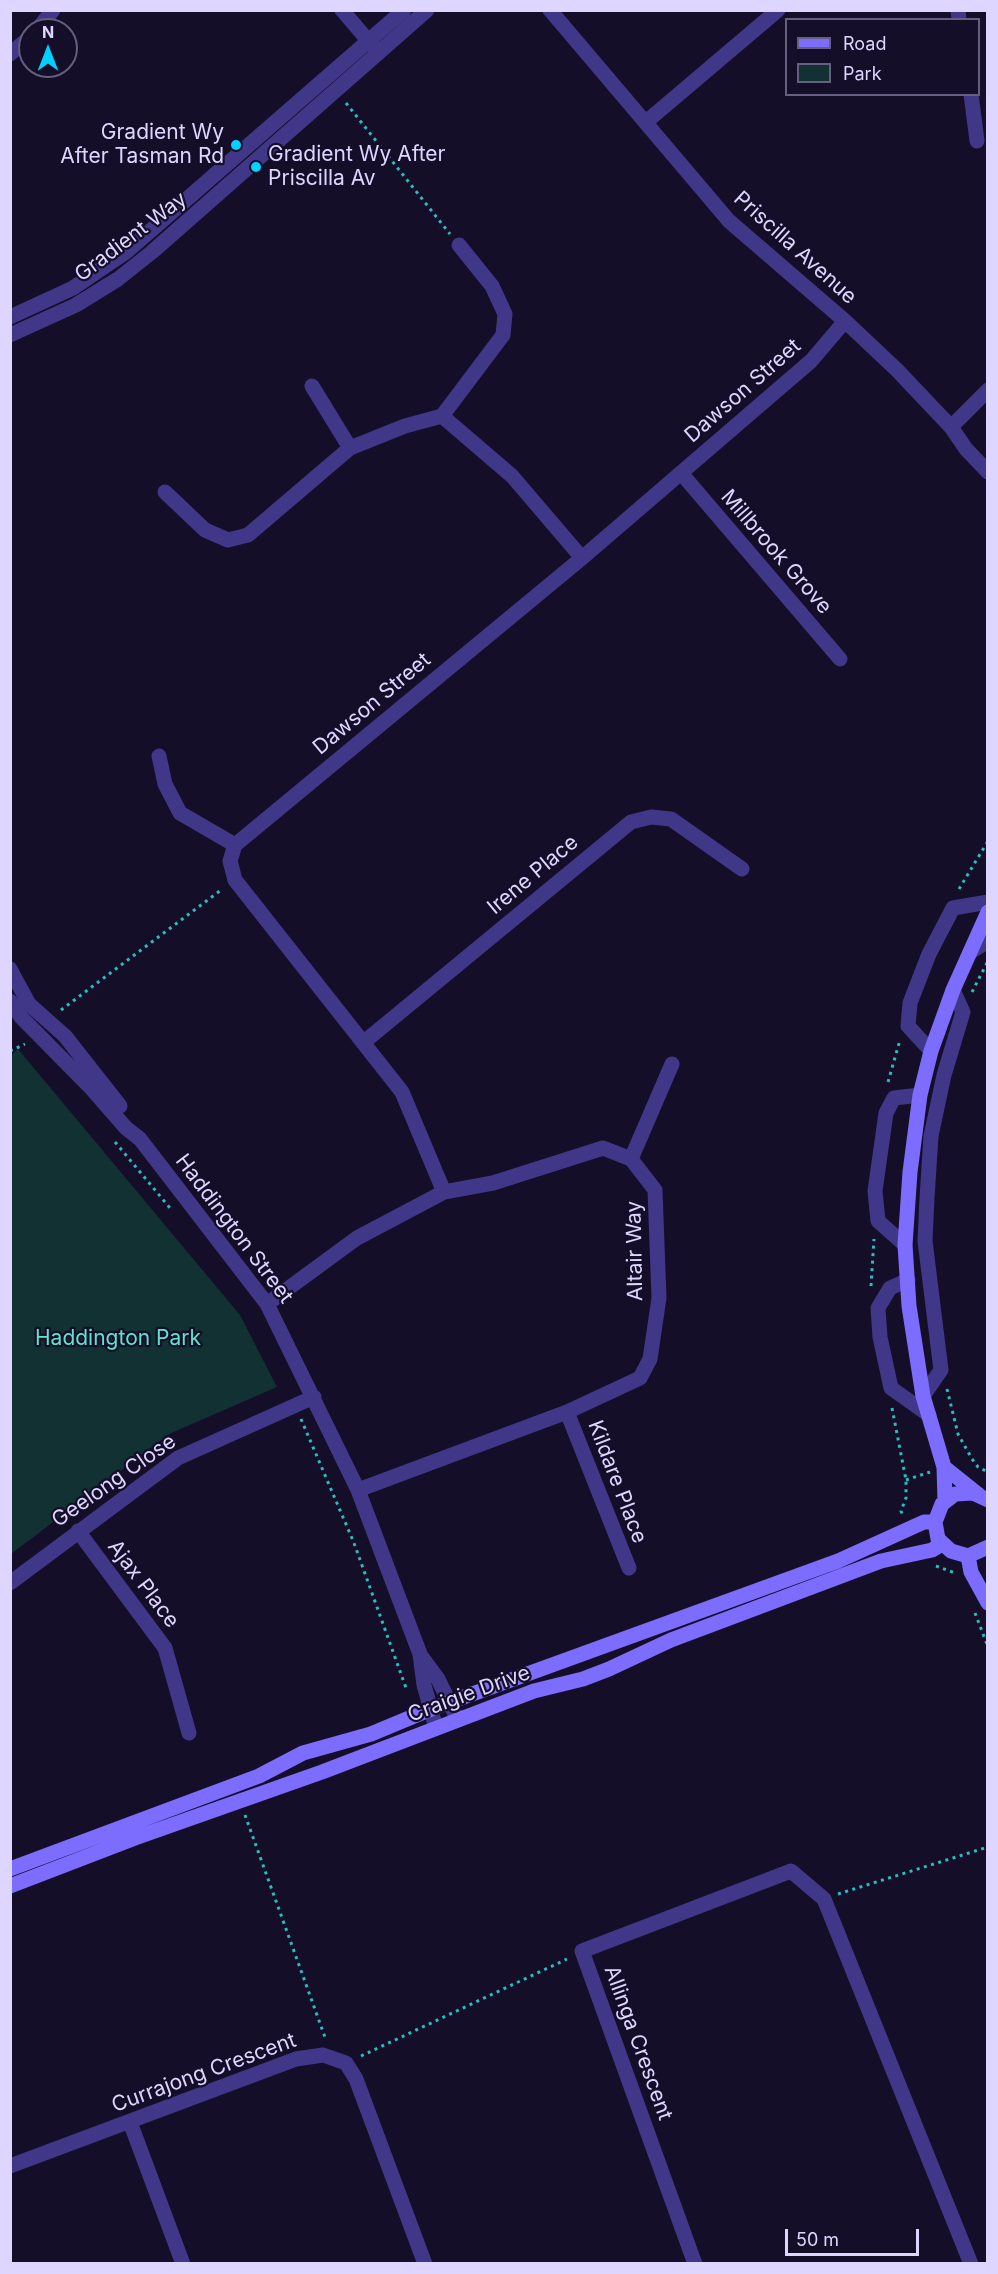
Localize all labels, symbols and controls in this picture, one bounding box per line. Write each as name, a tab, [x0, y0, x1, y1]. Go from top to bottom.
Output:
north arrow	[18, 18, 78, 78]
legend	[785, 18, 980, 96]
text: N	[42, 22, 54, 42]
text: Road	[843, 33, 886, 54]
text: Park	[843, 63, 882, 84]
place label: Gradient Wy After Tasman Rd	[60, 120, 224, 170]
marker: Gradient Wy After Tasman Rd	[229, 138, 243, 152]
place label: Gradient Wy After Priscilla Av	[268, 142, 445, 192]
marker: Gradient Wy After Priscilla Av	[249, 160, 263, 174]
street label: Priscilla Avenue	[728, 186, 862, 310]
street label: Gradient Way	[70, 187, 192, 287]
street label: Dawson Street	[680, 334, 806, 448]
street label: Millbrook Grove	[715, 485, 837, 619]
street label: Dawson Street	[308, 648, 436, 760]
street label: Irene Place	[483, 830, 583, 920]
street label: Haddington Street	[170, 1149, 298, 1309]
street label: Altair Way	[622, 1201, 648, 1301]
park label: Haddington Park	[35, 1326, 201, 1352]
street label: Kildare Place	[582, 1417, 652, 1547]
street label: Geelong Close	[47, 1429, 181, 1533]
street label: Ajax Place	[102, 1535, 184, 1633]
street label: Craigie Drive	[404, 1660, 534, 1728]
street label: Allinga Crescent	[598, 1962, 678, 2124]
street label: Currajong Crescent	[108, 2028, 300, 2118]
scale bar	[788, 2217, 922, 2255]
text: 50 m	[796, 2229, 839, 2250]

